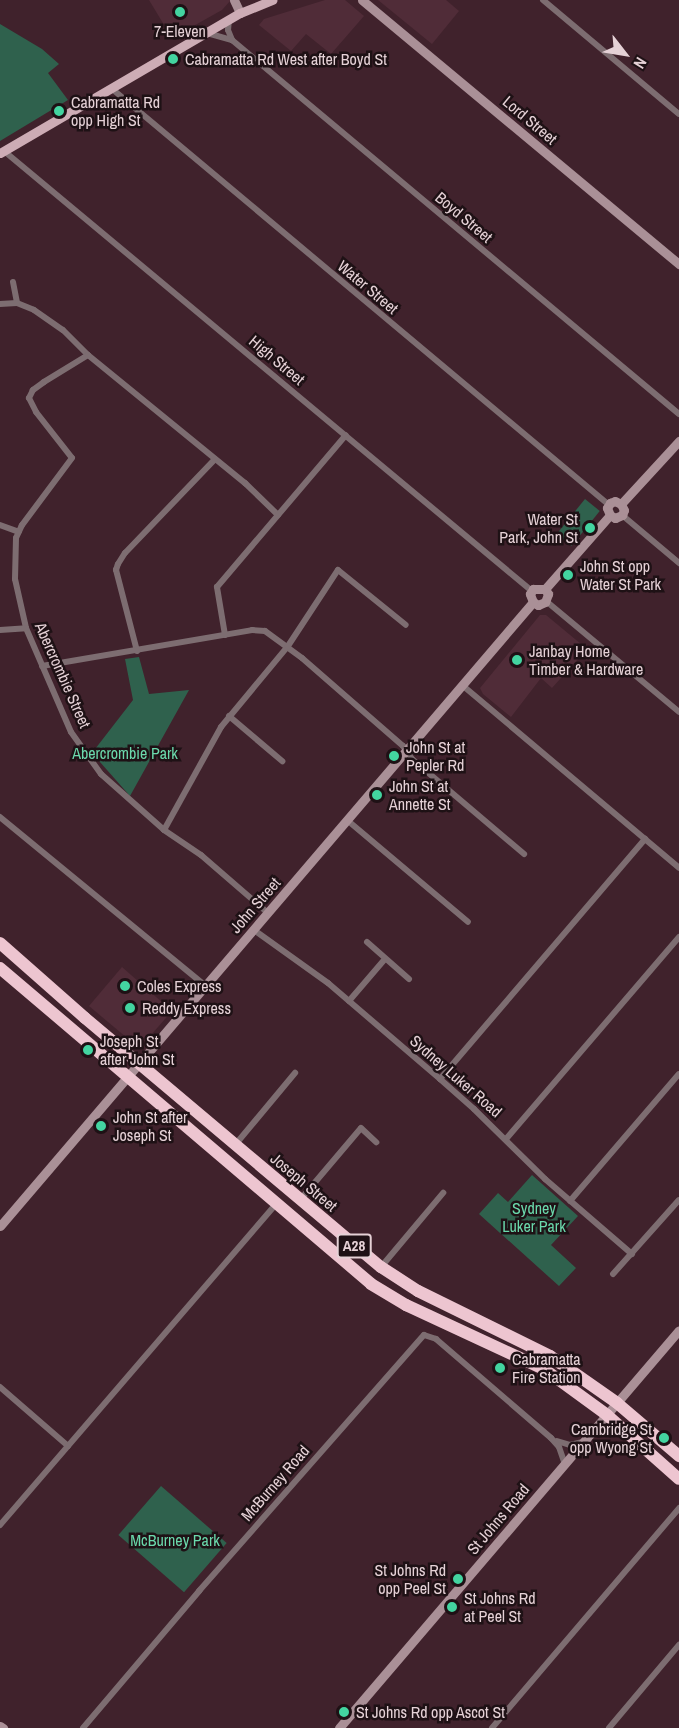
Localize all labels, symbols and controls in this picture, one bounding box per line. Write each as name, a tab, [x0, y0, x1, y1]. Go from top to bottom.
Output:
marker: 7-Eleven	[173, 5, 187, 19]
place label: 7-Eleven	[154, 21, 206, 41]
north arrow	[595, 24, 655, 84]
place label: Cabramatta Rd West after Boyd St	[185, 49, 387, 69]
marker: Cabramatta Rd West after Boyd St	[166, 52, 180, 66]
text: N	[629, 54, 652, 73]
place label: Cabramatta Rd opp High St	[71, 92, 160, 130]
street label: Lord Street	[499, 92, 561, 148]
marker: Cabramatta Rd opp High St	[52, 104, 66, 118]
street label: Boyd Street	[432, 188, 496, 246]
street label: Water Street	[334, 256, 402, 318]
street label: High Street	[245, 331, 309, 389]
place label: Water St Park, John St	[499, 509, 578, 547]
marker: Water St Park, John St	[583, 521, 597, 535]
place label: John St opp Water St Park	[580, 556, 661, 594]
marker: John St opp Water St Park	[561, 568, 575, 582]
street label: Abercrombie Street	[31, 619, 95, 731]
place label: Janbay Home Timber & Hardware	[529, 641, 643, 679]
marker: Janbay Home Timber & Hardware	[510, 653, 524, 667]
place label: John St at Pepler Rd	[406, 737, 465, 775]
park label: Abercrombie Park	[72, 743, 178, 763]
marker: John St at Pepler Rd	[387, 749, 401, 763]
place label: John St at Annette St	[389, 776, 450, 814]
marker: John St at Annette St	[370, 788, 384, 802]
street label: John Street	[226, 873, 284, 937]
place label: Coles Express	[137, 976, 222, 996]
marker: Coles Express	[118, 979, 132, 993]
place label: Reddy Express	[142, 998, 231, 1018]
marker: Reddy Express	[123, 1001, 137, 1015]
place label: Joseph St after John St	[100, 1031, 174, 1069]
street label: Sydney Luker Road	[406, 1031, 506, 1121]
marker: Joseph St after John St	[81, 1043, 95, 1057]
place label: John St after Joseph St	[113, 1107, 187, 1145]
marker: John St after Joseph St	[94, 1119, 108, 1133]
street label: Joseph Street	[267, 1149, 341, 1215]
park label: Sydney Luker Park	[502, 1198, 566, 1236]
road number: A28	[336, 1234, 372, 1258]
place label: Cabramatta Fire Station	[512, 1349, 581, 1387]
marker: Cabramatta Fire Station	[493, 1361, 507, 1375]
place label: Cambridge St opp Wyong St	[570, 1419, 652, 1457]
marker: Cambridge St opp Wyong St	[657, 1431, 671, 1445]
street label: McBurney Road	[237, 1441, 313, 1525]
street label: St Johns Road	[463, 1480, 533, 1558]
park label: McBurney Park	[130, 1530, 220, 1550]
place label: St Johns Rd opp Peel St	[375, 1560, 446, 1598]
marker: St Johns Rd opp Peel St	[451, 1572, 465, 1586]
place label: St Johns Rd at Peel St	[464, 1588, 535, 1626]
marker: St Johns Rd at Peel St	[445, 1600, 459, 1614]
place label: St Johns Rd opp Ascot St	[356, 1702, 506, 1722]
marker: St Johns Rd opp Ascot St	[337, 1705, 351, 1719]

